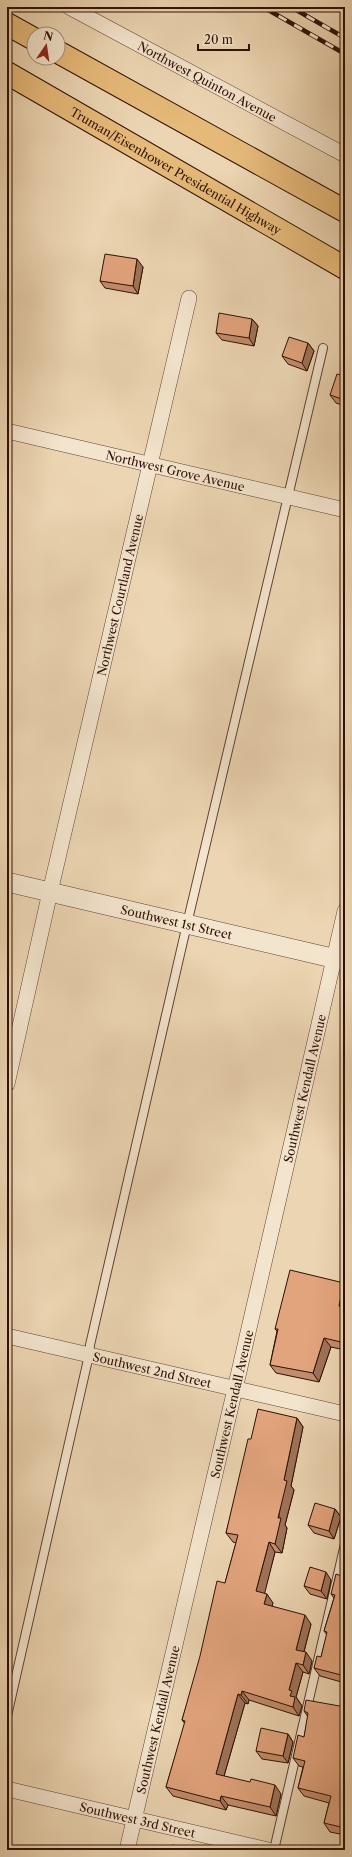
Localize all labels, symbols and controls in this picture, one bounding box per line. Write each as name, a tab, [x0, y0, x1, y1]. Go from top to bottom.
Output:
north arrow	[26, 26, 66, 66]
scale bar	[198, 26, 249, 52]
text: N	[42, 28, 55, 44]
text: 20 m	[204, 32, 233, 47]
street label: Northwest Quinton Avenue	[135, 38, 280, 125]
street label: Truman/Eisenhower Presidential Highway	[68, 104, 284, 237]
street label: Northwest Grove Avenue	[104, 447, 247, 494]
street label: Northwest Courtland Avenue	[93, 512, 146, 677]
street label: Southwest 1st Street	[119, 901, 234, 942]
street label: Southwest Kendall Avenue	[280, 1012, 329, 1164]
street label: Southwest Kendall Avenue	[207, 1328, 256, 1480]
street label: Southwest 2nd Street	[91, 1349, 214, 1391]
street label: Southwest Kendall Avenue	[133, 1644, 182, 1795]
street label: Southwest 3rd Street	[78, 1799, 198, 1840]

